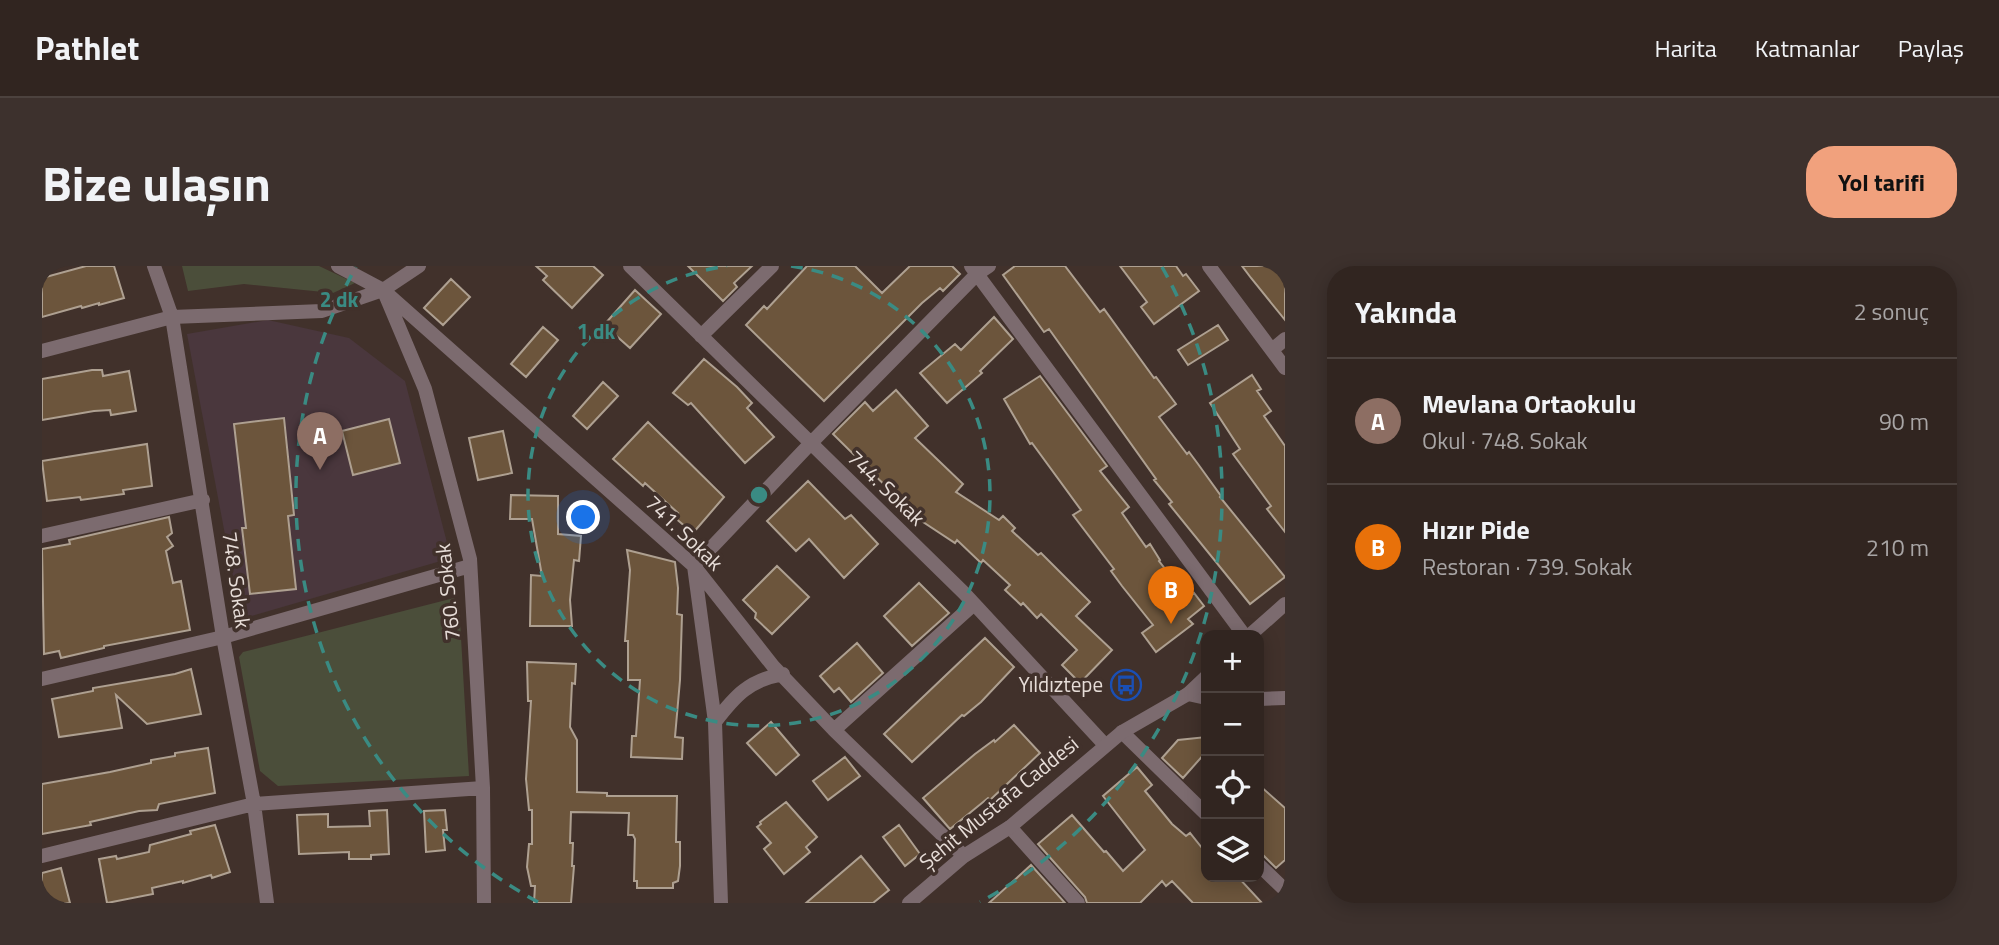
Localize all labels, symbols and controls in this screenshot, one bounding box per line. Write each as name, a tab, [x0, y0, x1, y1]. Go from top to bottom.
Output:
text: Pathlet	[35, 23, 139, 73]
text: Harita	[1654, 30, 1717, 66]
text: Katmanlar	[1755, 30, 1860, 66]
text: Paylaş	[1898, 30, 1964, 66]
text: Bize ulaşın	[42, 145, 271, 220]
button: Yol tarifi	[1806, 146, 1957, 218]
text: 2 dk	[320, 283, 359, 315]
text: Yakında	[1355, 289, 1457, 335]
text: 2 sonuç	[1854, 294, 1929, 329]
text: 1 dk	[577, 315, 616, 347]
text: Mevlana Ortaokulu	[1422, 384, 1636, 423]
text: A	[1371, 404, 1385, 439]
text: 90 m	[1879, 404, 1929, 439]
pin: A	[297, 412, 343, 470]
text: Okul · 748. Sokak	[1422, 423, 1588, 458]
street label: 744. Sokak	[841, 442, 933, 533]
centre of rings	[747, 483, 771, 507]
street label: 741. Sokak	[639, 487, 731, 578]
your location	[566, 500, 600, 534]
text: Hızır Pide	[1422, 510, 1530, 549]
street label: 748. Sokak	[214, 529, 260, 630]
text: B	[1371, 530, 1385, 565]
text: 210 m	[1866, 530, 1929, 565]
street label: 760. Sokak	[426, 542, 468, 642]
text: Restoran · 739. Sokak	[1422, 549, 1632, 584]
pin: B	[1148, 566, 1194, 624]
map controls	[1201, 630, 1264, 882]
button: +	[1201, 630, 1264, 693]
place label: Yıldıztepe	[1019, 668, 1103, 700]
bus stop icon: Yıldıztepe	[1109, 668, 1143, 702]
button: −	[1201, 693, 1264, 756]
street label: Şehit Mustafa Caddesi	[912, 728, 1085, 877]
button: locate	[1201, 756, 1264, 819]
button: layers	[1201, 819, 1264, 882]

